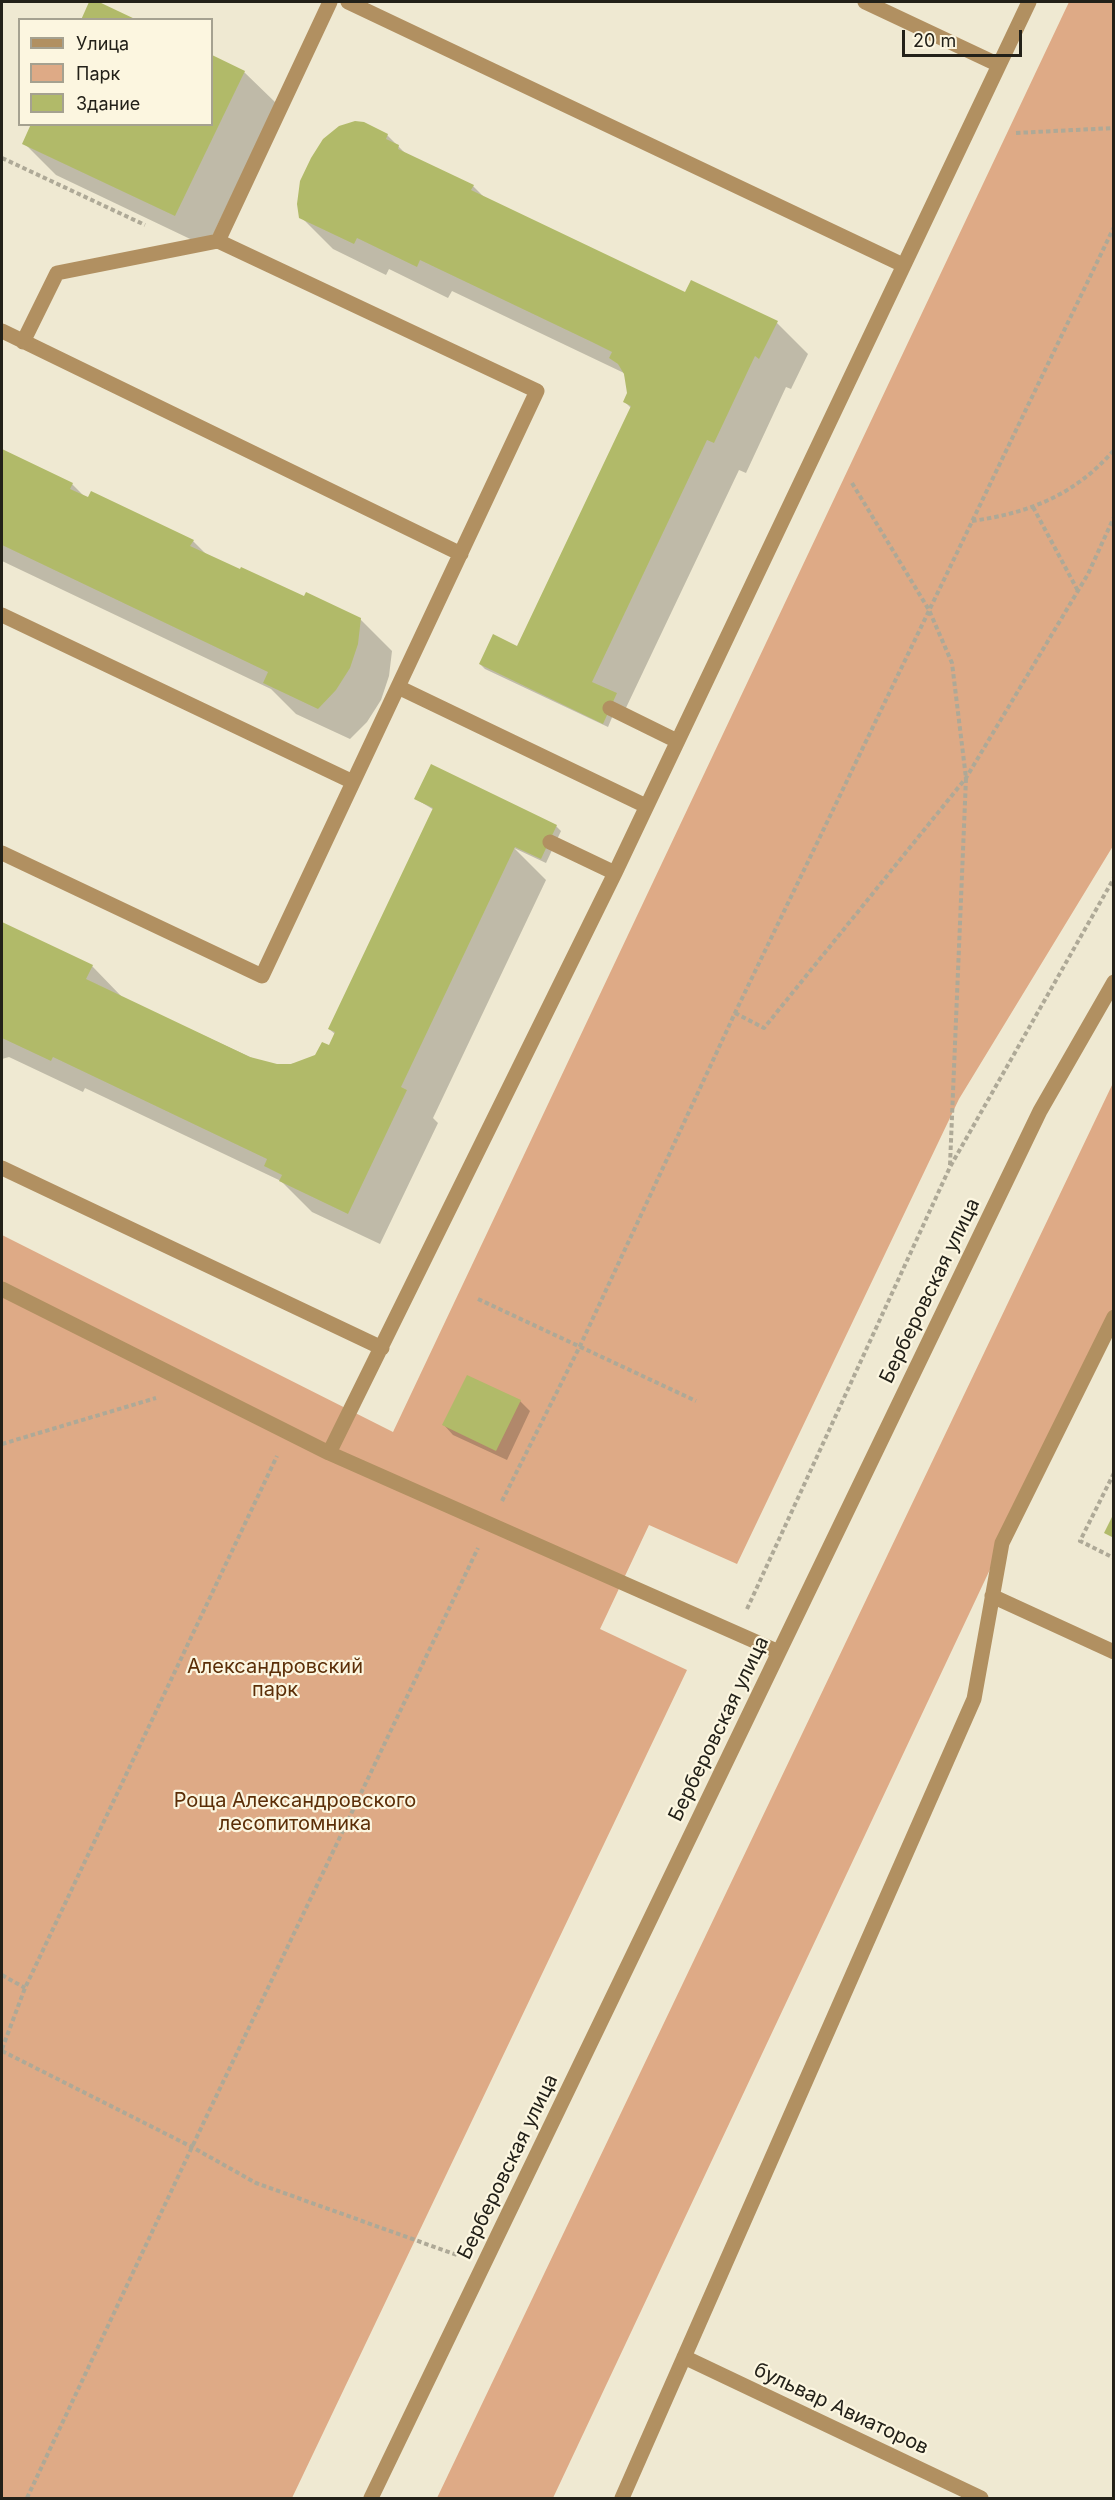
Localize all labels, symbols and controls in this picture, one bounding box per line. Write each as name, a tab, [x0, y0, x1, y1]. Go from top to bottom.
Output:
legend	[18, 18, 213, 126]
scale bar	[905, 18, 1025, 56]
text: 20 m	[913, 30, 956, 51]
text: Улица	[76, 33, 129, 54]
text: Парк	[76, 63, 120, 84]
text: Здание	[76, 93, 140, 114]
street label: Берберовская улица	[875, 1195, 985, 1387]
street label: Берберовская улица	[664, 1633, 774, 1825]
park label: Александровский парк	[187, 1655, 363, 1702]
park label: Роща Александровского лесопитомника	[174, 1789, 416, 1836]
street label: Берберовская улица	[453, 2071, 563, 2263]
street label: бульвар Авиаторов	[750, 2358, 932, 2460]

